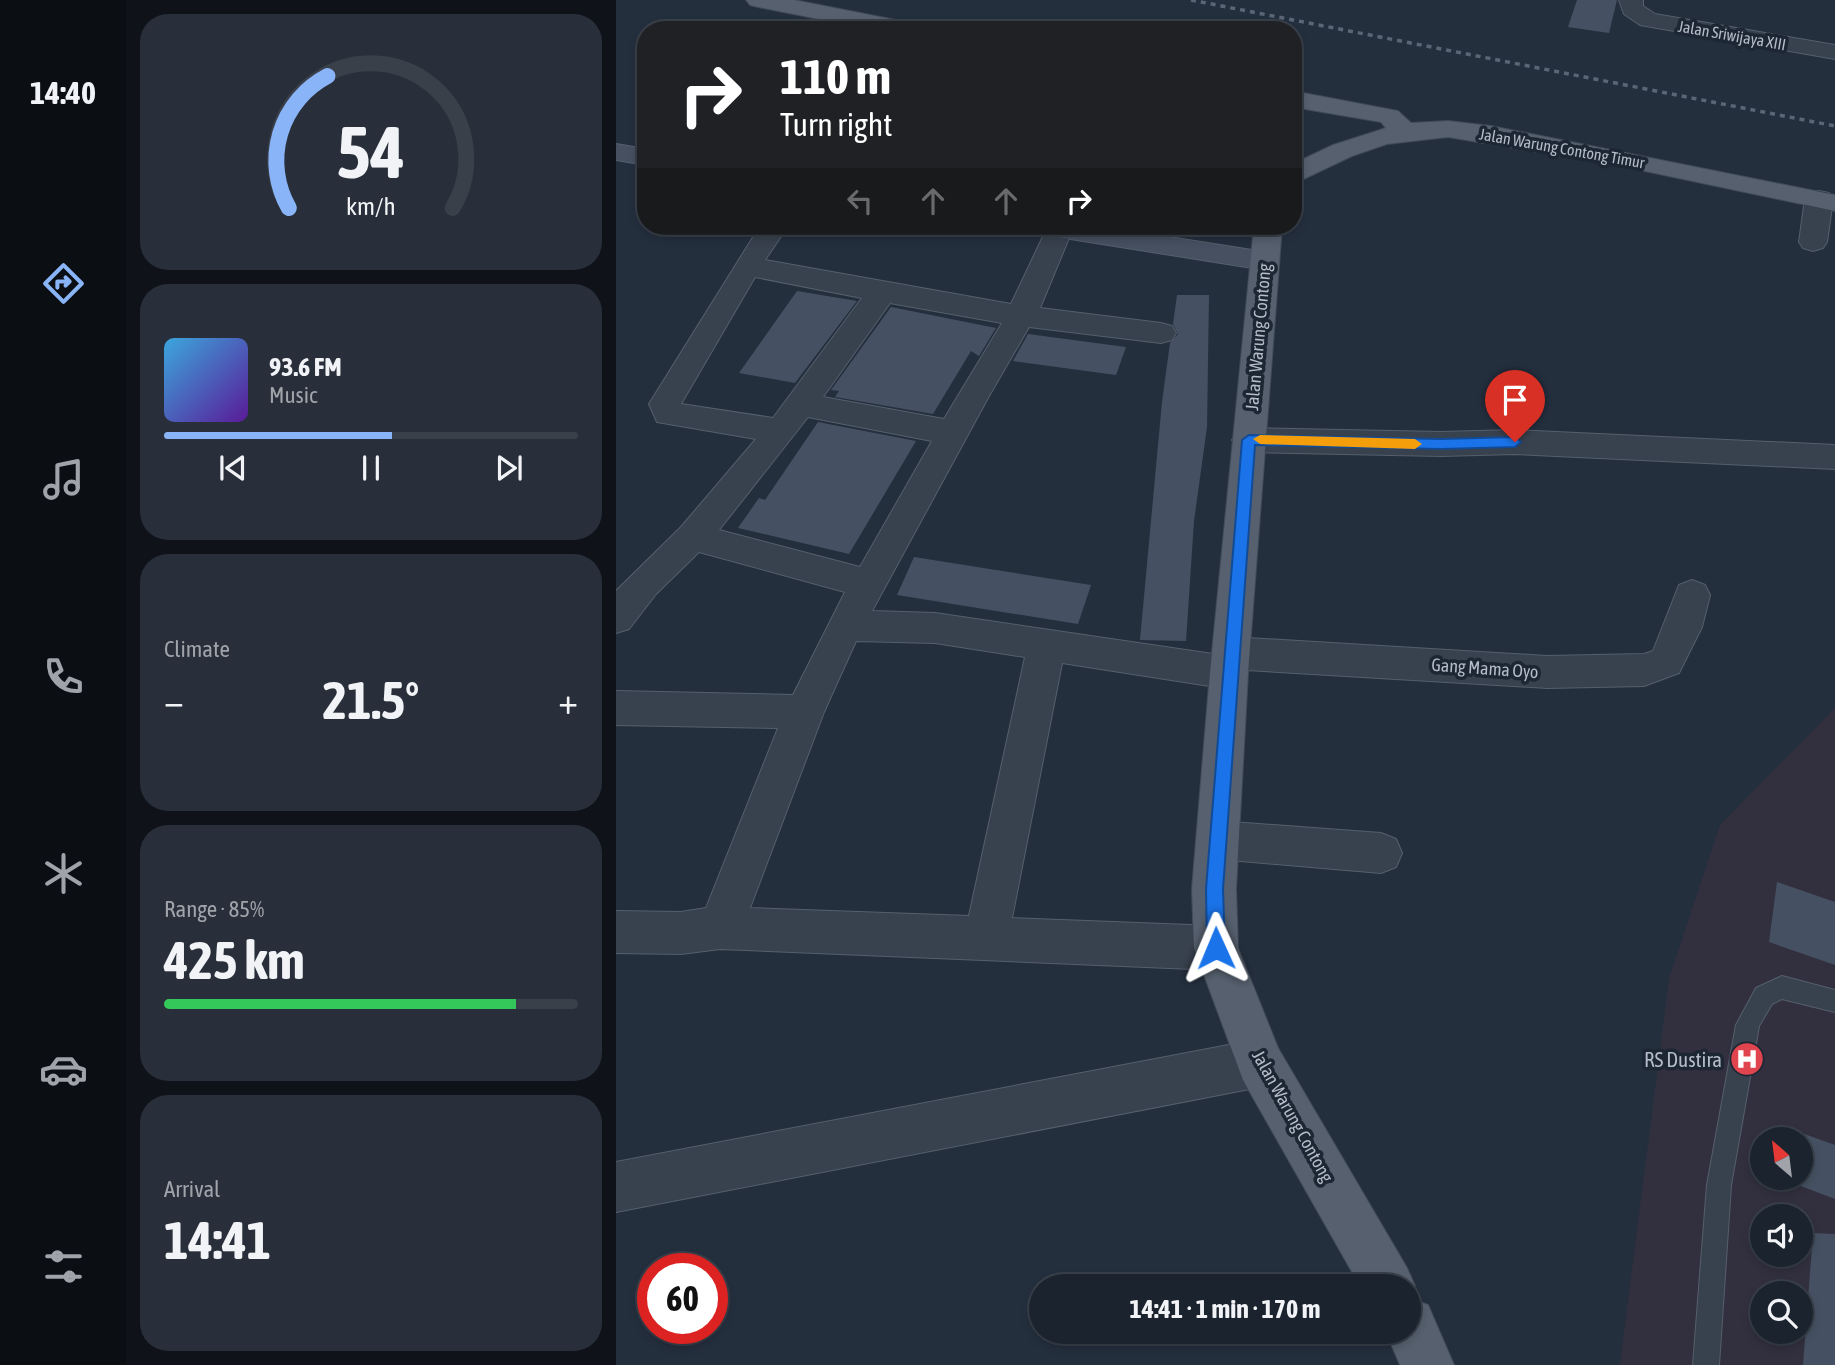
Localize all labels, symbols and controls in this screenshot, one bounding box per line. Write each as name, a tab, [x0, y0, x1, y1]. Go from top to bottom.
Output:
street label: Jalan Sriwijaya XIII	[1677, 17, 1787, 54]
text: 110 m	[780, 48, 891, 104]
icon: right	[665, 49, 756, 140]
text: 14:40	[30, 74, 96, 111]
text: Turn right	[780, 106, 893, 143]
text: 54	[337, 110, 405, 193]
street label: Jalan Warung Contong Timur	[1478, 125, 1646, 172]
icon: left	[841, 182, 879, 220]
icon: ahead	[914, 182, 952, 220]
icon: ahead	[987, 182, 1025, 220]
icon: right	[1060, 182, 1098, 220]
text: km/h	[346, 192, 396, 220]
icon: directions	[39, 259, 88, 308]
street label: Jalan Warung Contong	[1241, 262, 1275, 411]
text: 93.6 FM	[269, 352, 342, 382]
pin	[1485, 370, 1545, 442]
icon: arrive	[1496, 381, 1534, 419]
text: Music	[269, 382, 317, 408]
icon: previous	[214, 449, 252, 487]
icon: pause	[352, 449, 390, 487]
icon: next	[490, 449, 528, 487]
icon: music	[39, 455, 88, 504]
text: Climate	[164, 636, 230, 662]
icon: phone	[39, 652, 88, 701]
street label: Gang Mama Oyo	[1431, 654, 1539, 682]
text: 21.5°	[323, 670, 419, 730]
text: −	[164, 679, 184, 722]
text: +	[558, 679, 578, 722]
icon: climate	[39, 849, 88, 898]
text: Range · 85%	[164, 896, 264, 922]
position arrow	[1179, 911, 1253, 985]
text: 425 km	[164, 930, 305, 990]
hospital icon: RS Dustira	[1728, 1040, 1766, 1078]
icon: car	[39, 1045, 88, 1094]
street label: Jalan Warung Contong	[1248, 1046, 1338, 1186]
place label: RS Dustira	[1644, 1047, 1722, 1071]
north arrow	[1750, 1127, 1813, 1190]
map controls	[1750, 1127, 1813, 1344]
text: Arrival	[164, 1176, 220, 1202]
button: sound	[1750, 1204, 1813, 1267]
text: 14:41	[164, 1210, 271, 1270]
icon: filters	[39, 1242, 88, 1291]
speed limit sign: 60	[637, 1253, 728, 1344]
button: search	[1750, 1281, 1813, 1344]
text: 14:41 · 1 min · 170 m	[1130, 1294, 1320, 1324]

